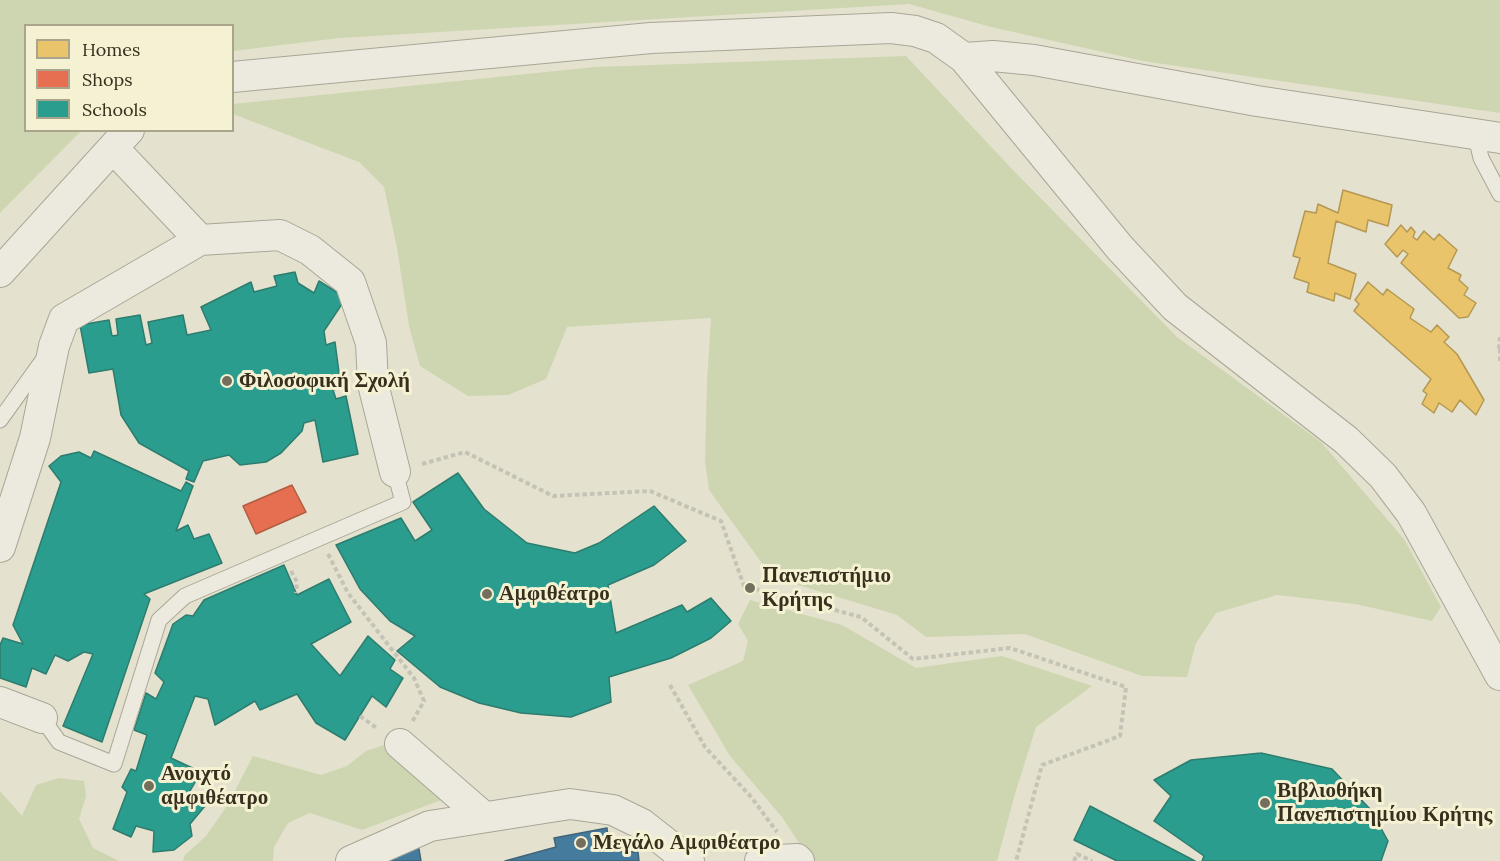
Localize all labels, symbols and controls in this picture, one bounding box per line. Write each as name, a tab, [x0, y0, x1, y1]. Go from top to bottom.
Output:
legend	[24, 24, 234, 132]
text: Homes	[82, 38, 140, 61]
text: Shops	[82, 68, 133, 91]
text: Schools	[82, 98, 147, 121]
place label: Φιλοσοφική Σχολή	[239, 368, 410, 394]
marker: Φιλοσοφική Σχολή	[220, 374, 234, 388]
place label: Πανεπιστήμιο Κρήτης	[762, 563, 891, 613]
place label: Αμφιθέατρο	[499, 581, 610, 607]
marker: Πανεπιστήμιο Κρήτης	[743, 581, 757, 595]
marker: Αμφιθέατρο	[480, 587, 494, 601]
place label: Ανοιχτό αμφιθέατρο	[161, 761, 268, 811]
place label: Βιβλιοθήκη Πανεπιστημίου Κρήτης	[1277, 778, 1492, 828]
marker: Ανοιχτό αμφιθέατρο	[142, 779, 156, 793]
marker: Βιβλιοθήκη Πανεπιστημίου Κρήτης	[1258, 796, 1272, 810]
place label: Μεγάλο Αμφιθέατρο	[593, 830, 780, 856]
marker: Μεγάλο Αμφιθέατρο	[574, 836, 588, 850]

